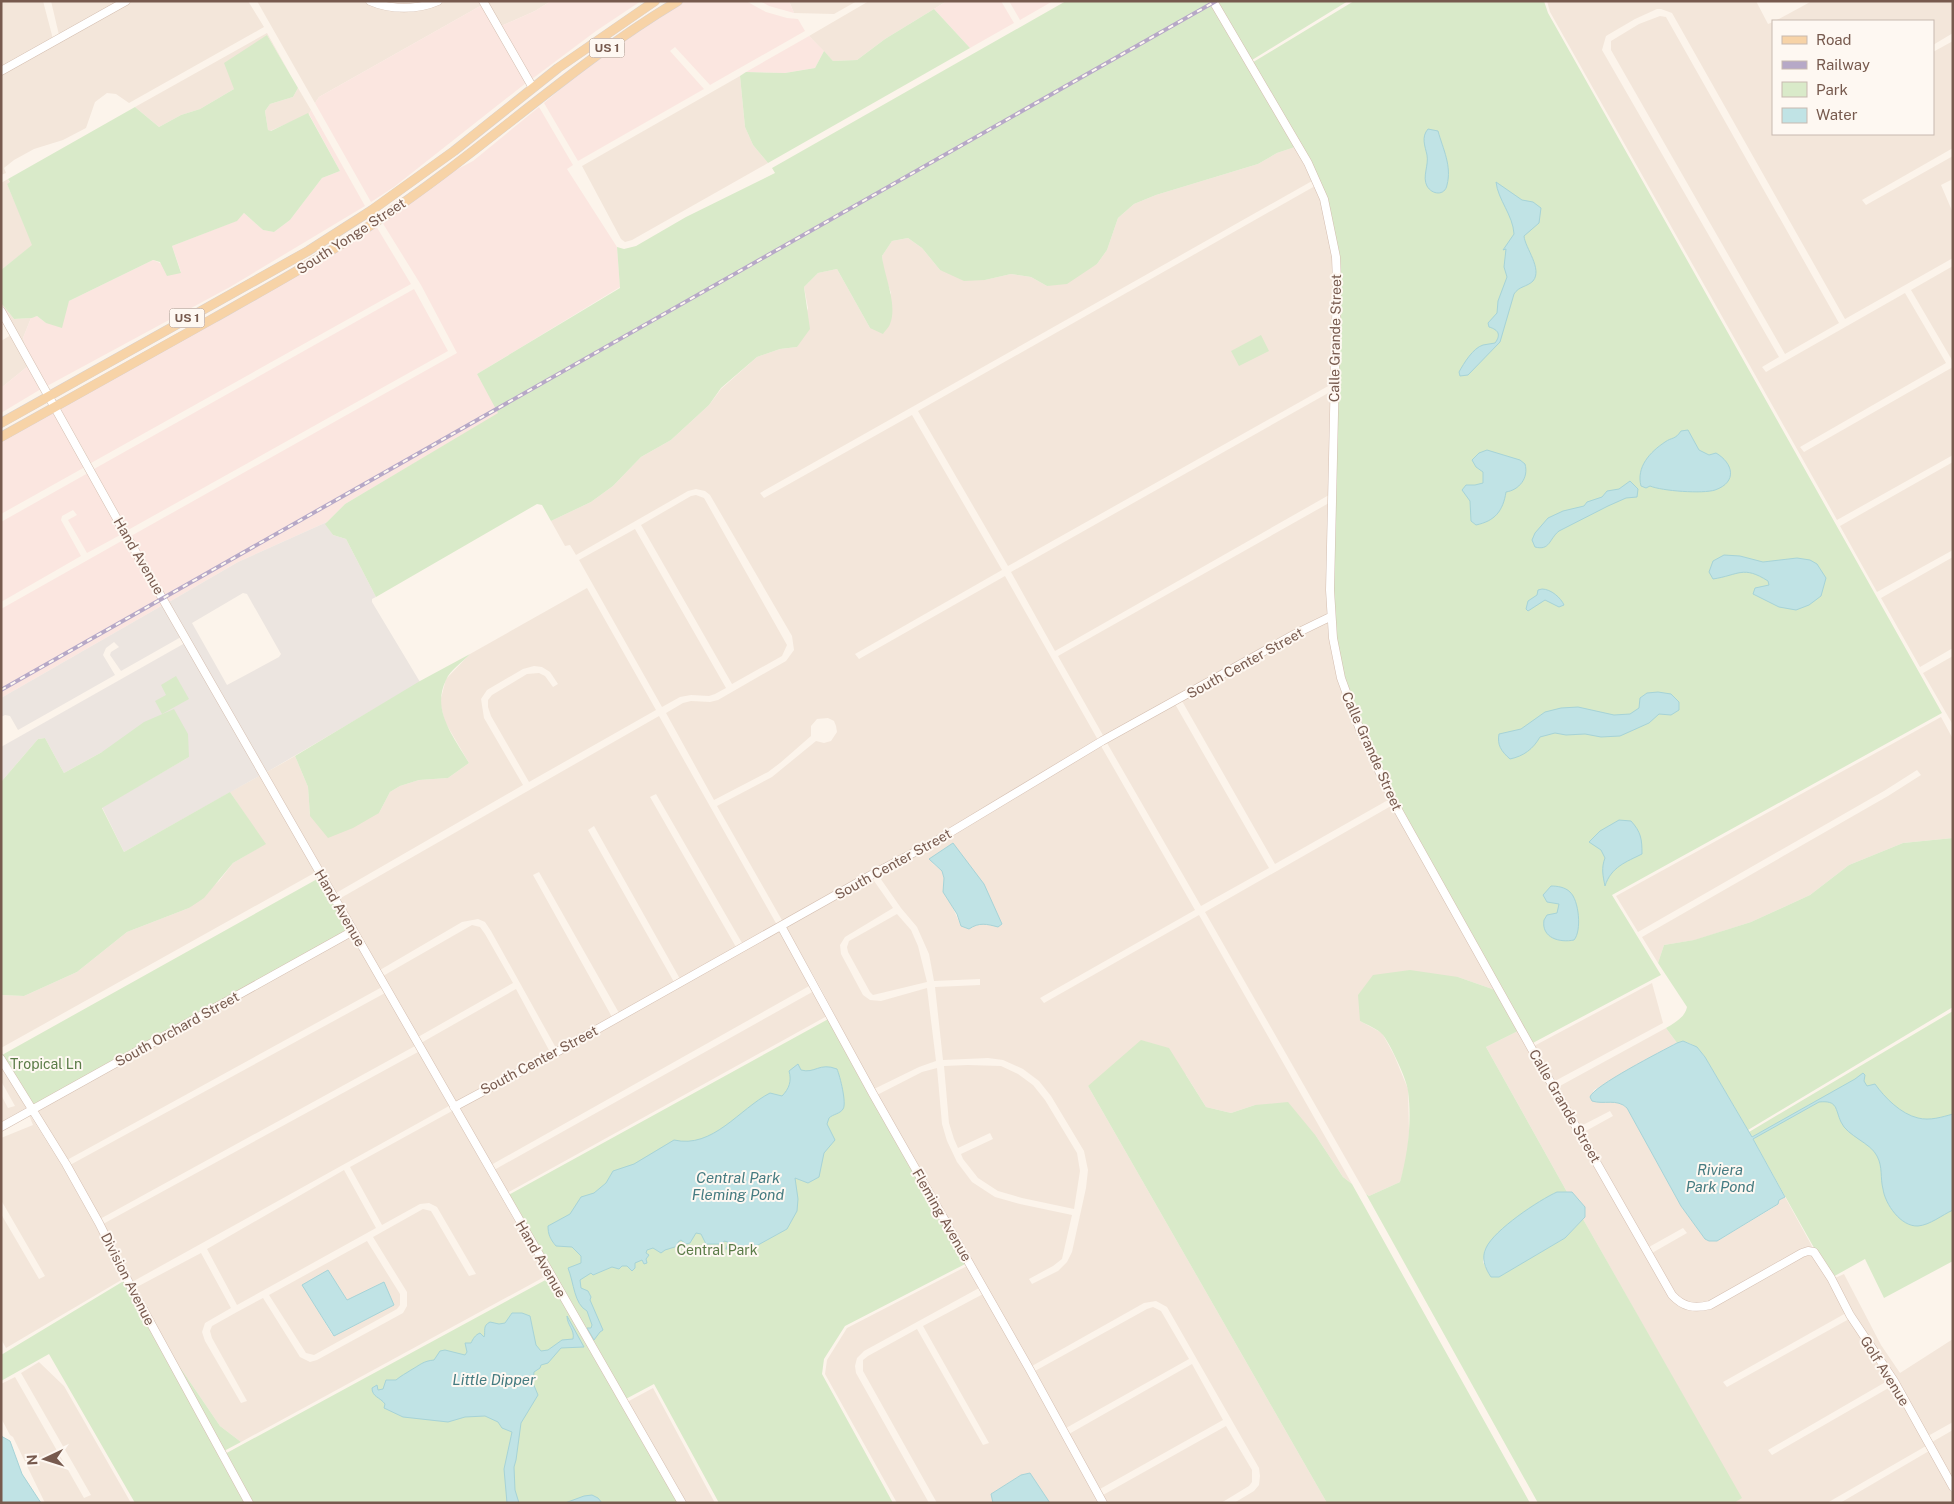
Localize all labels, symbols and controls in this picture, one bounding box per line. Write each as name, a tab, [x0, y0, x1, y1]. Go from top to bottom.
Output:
legend	[1772, 20, 1934, 135]
text: Road	[1816, 31, 1852, 48]
road number: US 1	[590, 38, 624, 58]
text: Railway	[1816, 56, 1870, 73]
text: Park	[1816, 81, 1848, 98]
text: Water	[1816, 106, 1858, 123]
street label: South Yonge Street	[294, 195, 408, 277]
street label: Calle Grande Street	[1326, 274, 1344, 402]
road number: US 1	[170, 308, 204, 328]
street label: Hand Avenue	[110, 515, 168, 597]
street label: South Center Street	[1184, 624, 1306, 702]
street label: Calle Grande Street	[1339, 689, 1405, 813]
street label: South Center Street	[832, 825, 954, 903]
street label: Hand Avenue	[311, 867, 369, 949]
street label: South Orchard Street	[112, 988, 242, 1070]
street label: South Center Street	[478, 1022, 600, 1098]
street label: Calle Grande Street	[1526, 1046, 1604, 1166]
park label: Tropical Ln	[10, 1056, 82, 1072]
water label: Riviera Park Pond	[1686, 1161, 1755, 1195]
street label: Fleming Avenue	[909, 1166, 975, 1264]
water label: Central Park Fleming Pond	[692, 1169, 784, 1203]
street label: Hand Avenue	[512, 1218, 570, 1300]
street label: Division Avenue	[98, 1230, 158, 1328]
park label: Central Park	[676, 1242, 758, 1258]
street label: Golf Avenue	[1857, 1333, 1913, 1409]
water label: Little Dipper	[452, 1371, 536, 1388]
north arrow	[20, 1434, 70, 1484]
text: N	[24, 1454, 40, 1466]

